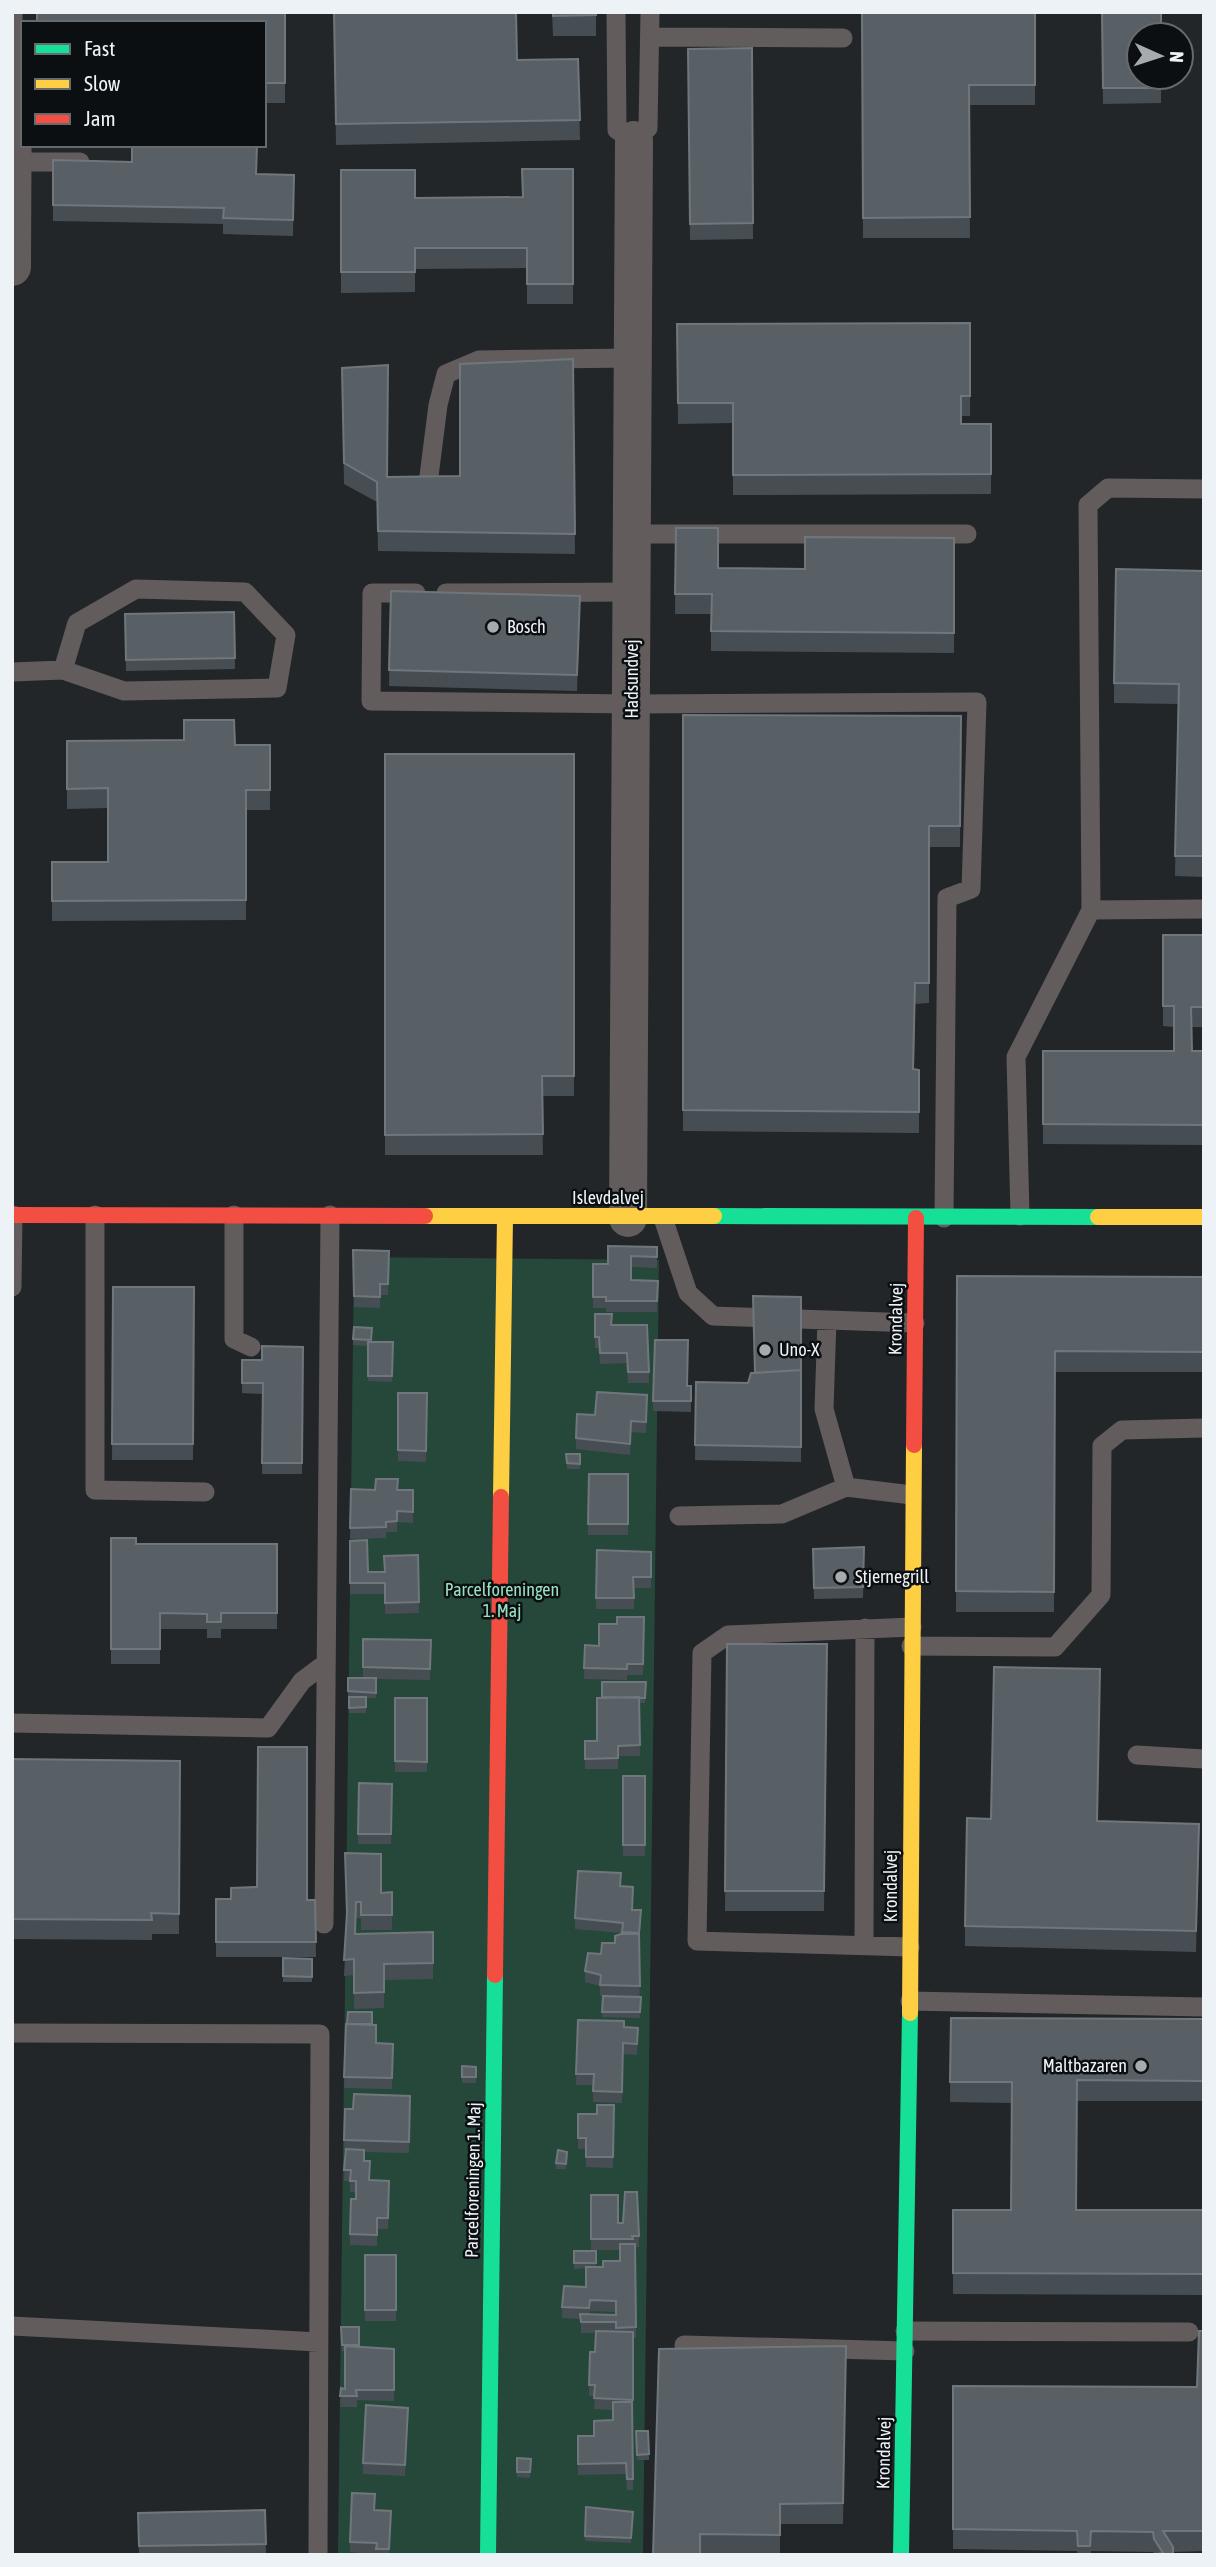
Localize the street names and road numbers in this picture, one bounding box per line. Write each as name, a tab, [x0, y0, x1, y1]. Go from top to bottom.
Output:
street label: Hadsundvej	[621, 639, 642, 719]
street label: Islevdalvej	[572, 1187, 644, 1208]
street label: Krondalvej	[884, 1283, 907, 1355]
street label: Krondalvej	[880, 1850, 901, 1922]
street label: Parcelforeningen 1. Maj	[461, 2102, 484, 2258]
street label: Krondalvej	[872, 2417, 895, 2489]

